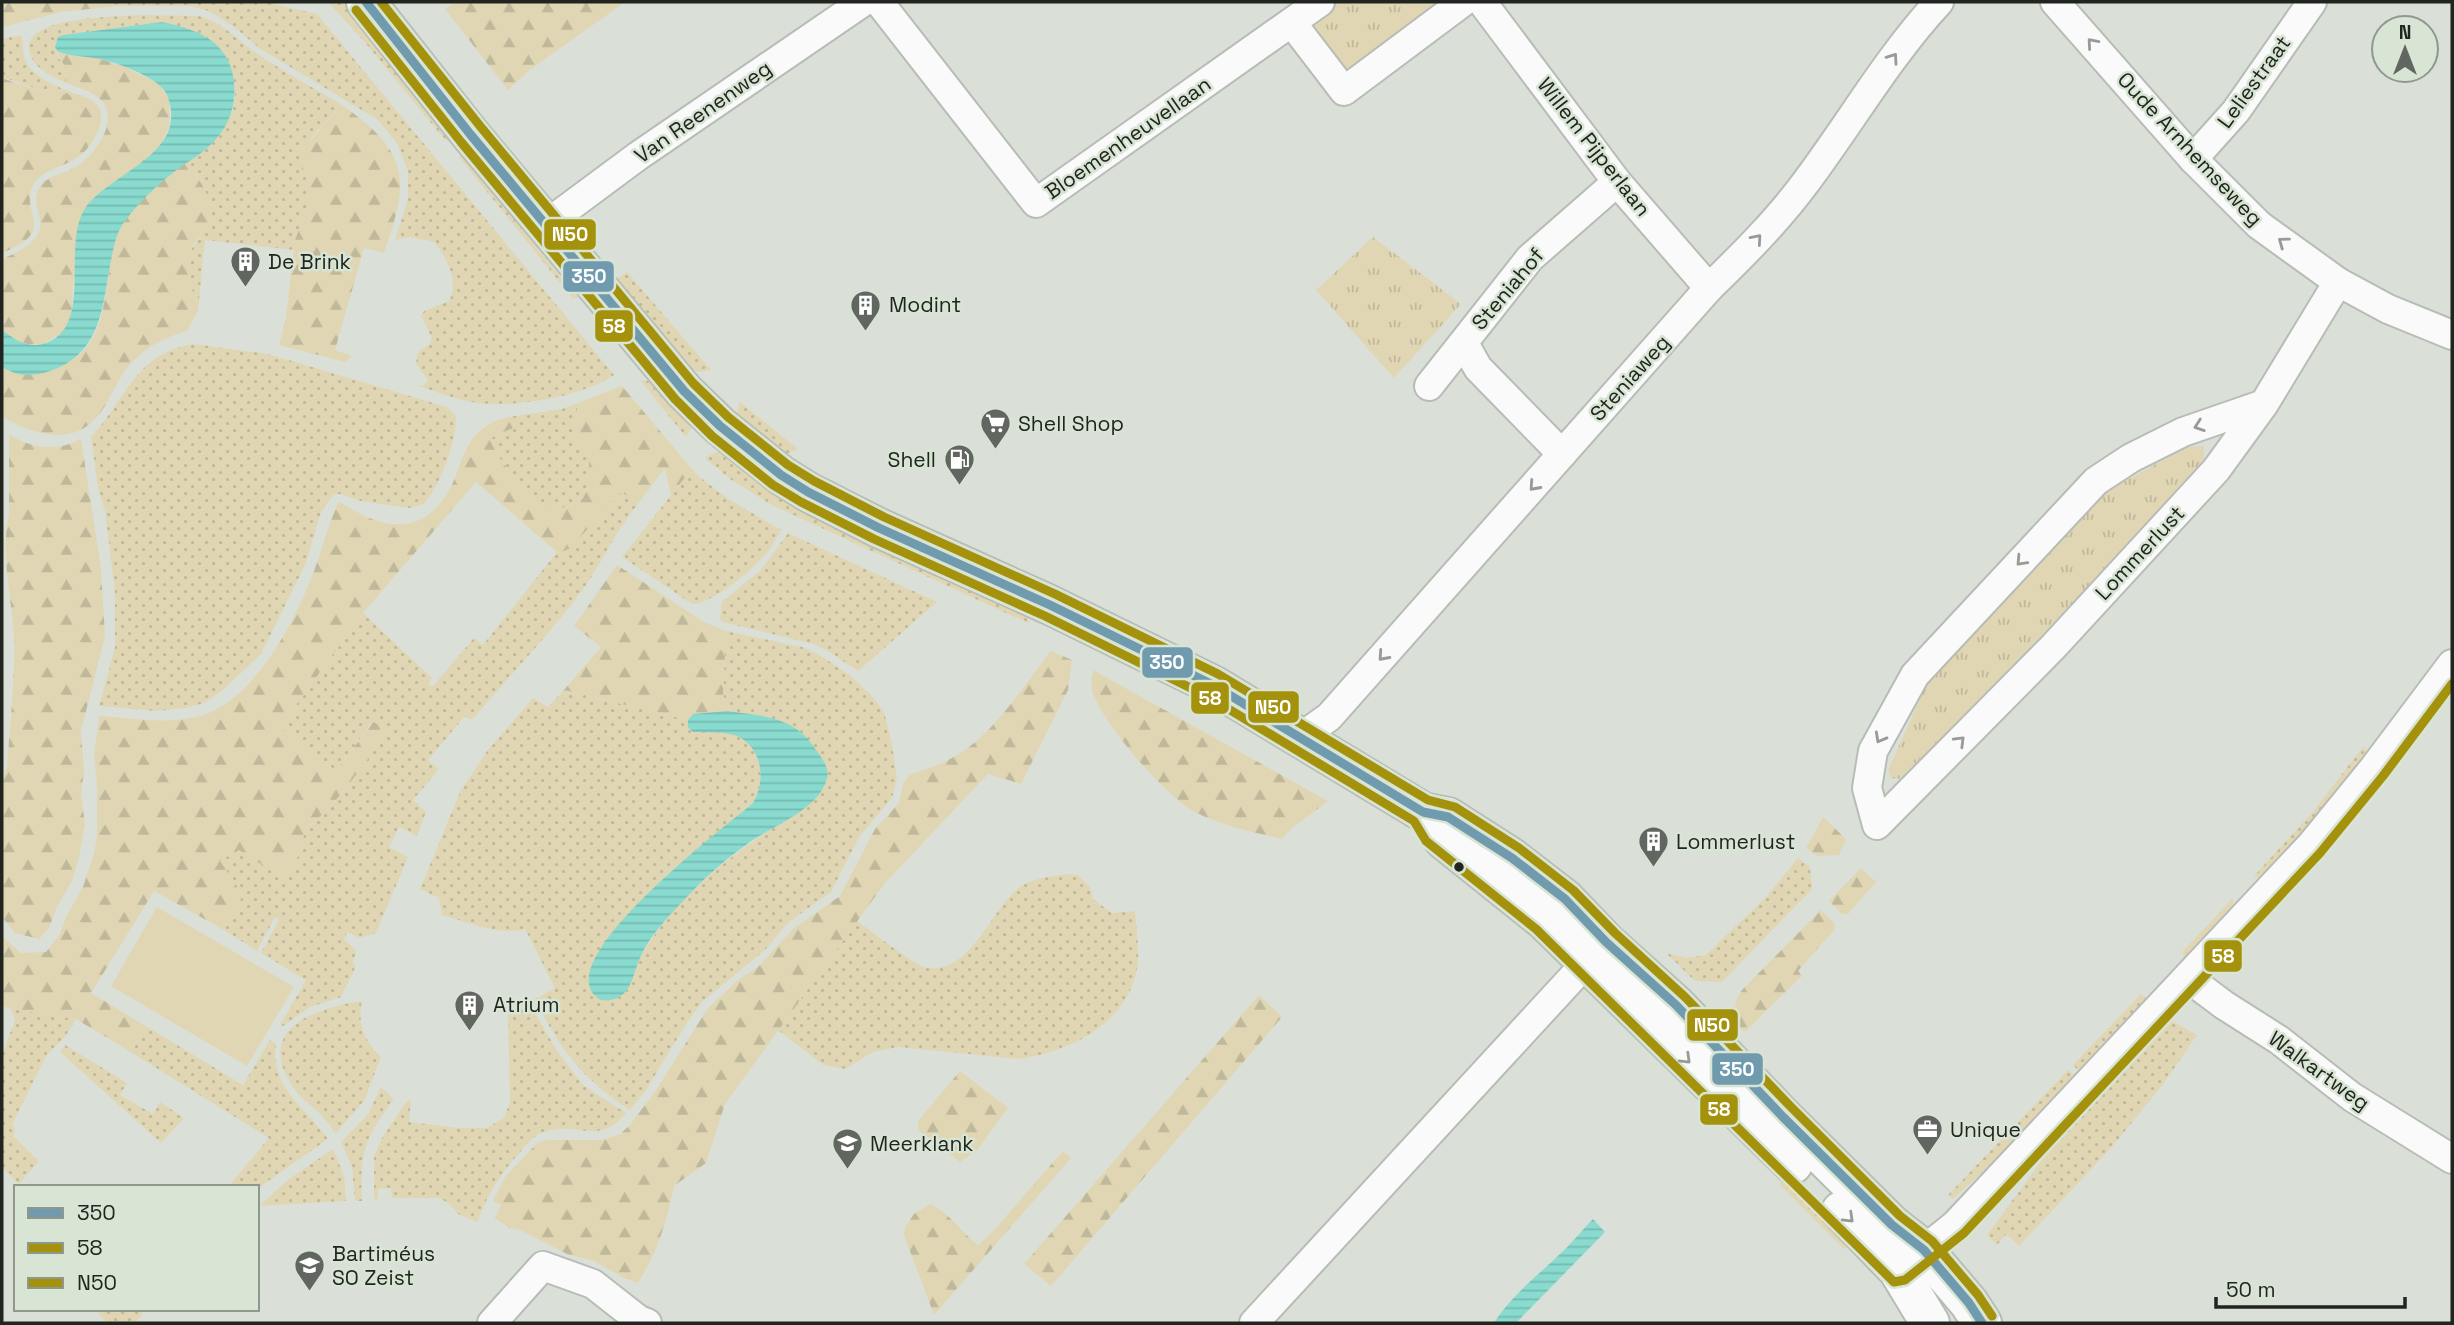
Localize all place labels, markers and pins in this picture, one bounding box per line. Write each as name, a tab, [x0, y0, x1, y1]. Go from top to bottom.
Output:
building icon: De Brink	[228, 245, 262, 289]
place label: De Brink	[268, 248, 351, 275]
building icon: Modint	[849, 288, 883, 332]
place label: Modint	[889, 291, 961, 318]
supermarket icon: Shell Shop	[978, 407, 1012, 451]
place label: Shell Shop	[1018, 410, 1124, 437]
fuel station icon: Shell	[942, 443, 976, 487]
place label: Shell	[888, 446, 936, 473]
building icon: Lommerlust	[1636, 825, 1670, 869]
place label: Lommerlust	[1676, 828, 1795, 855]
unlabelled marker	[1452, 860, 1466, 874]
building icon: Atrium	[453, 988, 487, 1032]
place label: Atrium	[493, 991, 559, 1018]
office icon: Unique	[1910, 1113, 1944, 1157]
place label: Unique	[1950, 1116, 2021, 1143]
school or university icon: Meerklank	[830, 1127, 864, 1171]
place label: Meerklank	[870, 1130, 974, 1157]
place label: Bartiméus SO Zeist	[332, 1240, 435, 1291]
school or university icon: Bartiméus SO Zeist	[292, 1249, 326, 1293]

